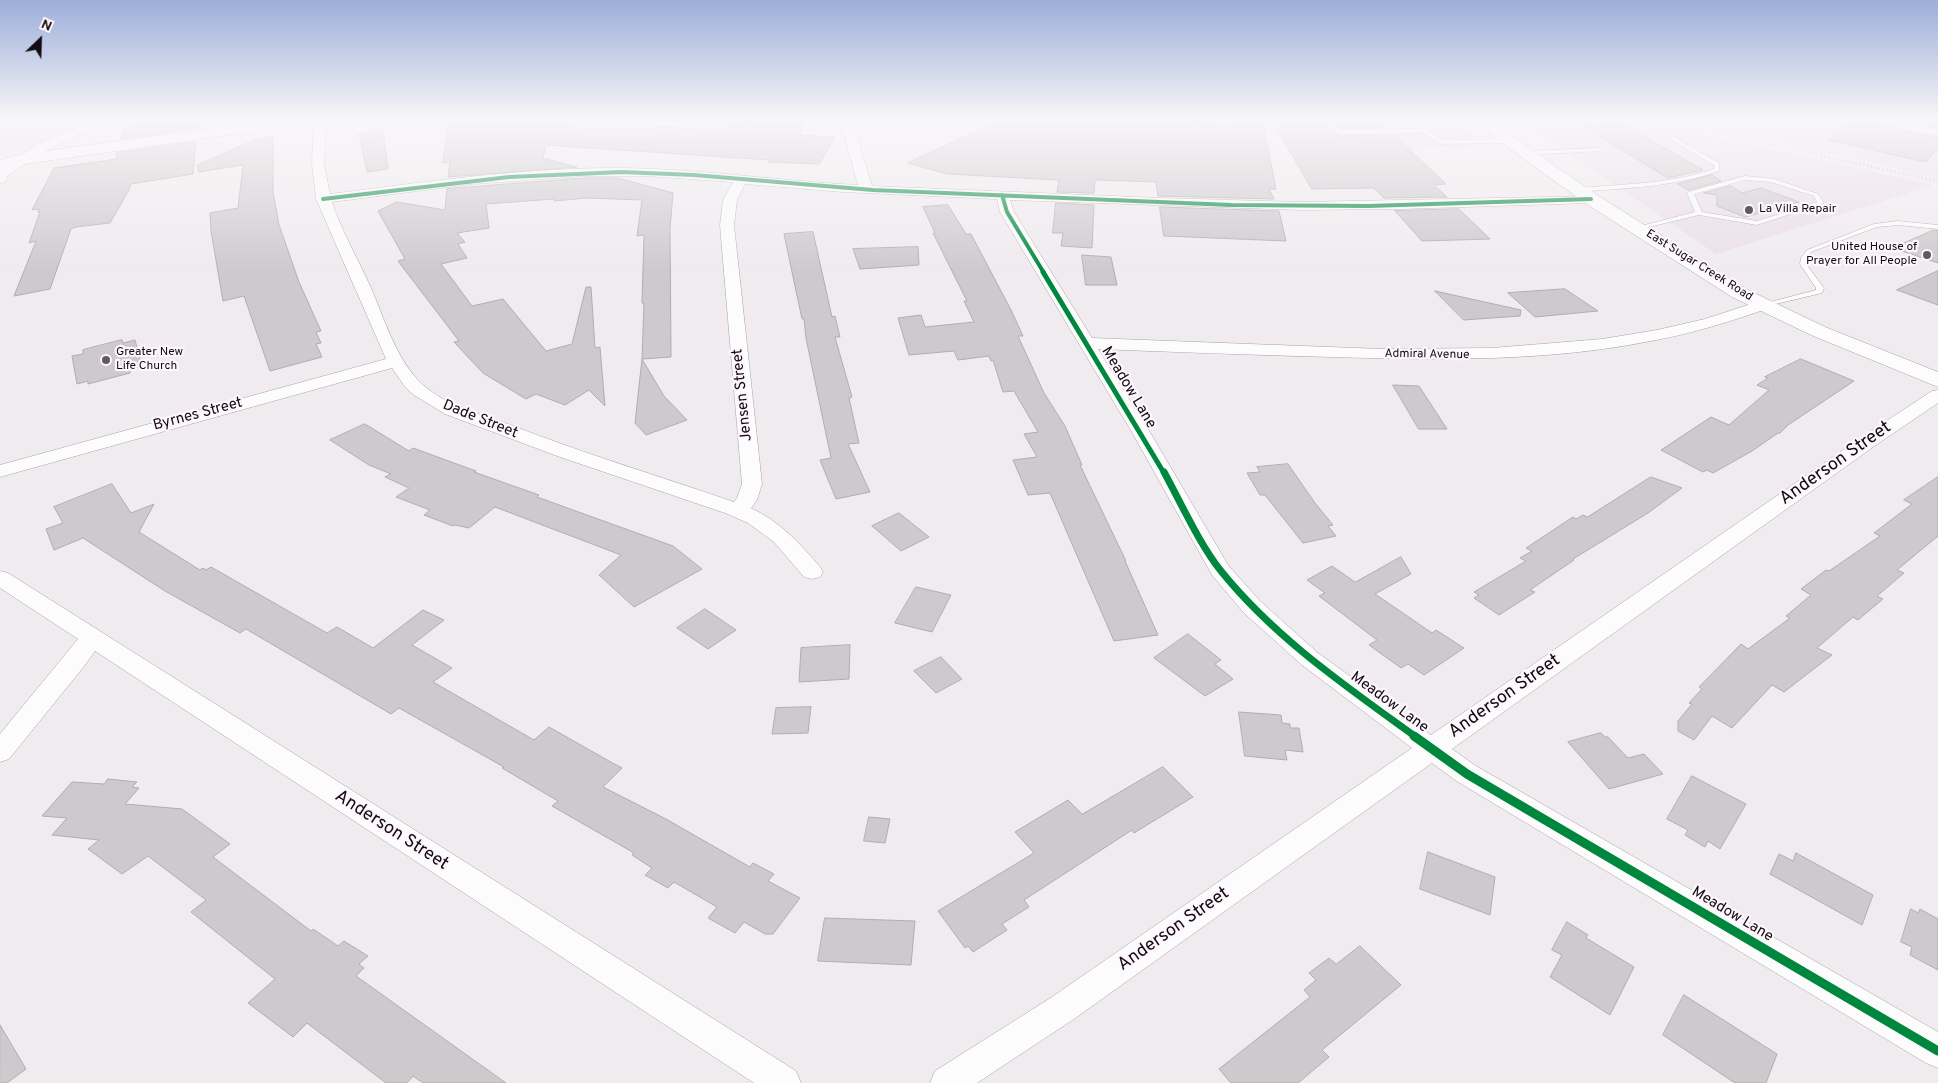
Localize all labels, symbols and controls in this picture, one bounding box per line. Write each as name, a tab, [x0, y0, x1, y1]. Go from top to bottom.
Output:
north arrow	[15, 15, 65, 65]
text: N	[38, 16, 54, 36]
place label: La Villa Repair	[1759, 203, 1836, 217]
marker: La Villa Repair	[1743, 204, 1755, 216]
street label: East Sugar Creek Road	[1643, 227, 1755, 305]
place label: United House of Prayer for All People	[1806, 241, 1917, 269]
marker: United House of Prayer for All People	[1921, 249, 1933, 261]
street label: Meadow Lane	[1097, 344, 1159, 432]
place label: Greater New Life Church	[116, 346, 183, 374]
street label: Admiral Avenue	[1384, 347, 1470, 363]
street label: Jensen Street	[729, 348, 757, 442]
marker: Greater New Life Church	[100, 354, 112, 366]
street label: Byrnes Street	[151, 394, 245, 436]
street label: Dade Street	[440, 397, 520, 443]
street label: Anderson Street	[1776, 417, 1896, 511]
street label: Anderson Street	[1445, 650, 1565, 744]
street label: Meadow Lane	[1346, 669, 1432, 737]
street label: Anderson Street	[330, 786, 452, 876]
street label: Anderson Street	[1114, 883, 1234, 977]
street label: Meadow Lane	[1688, 884, 1776, 946]

